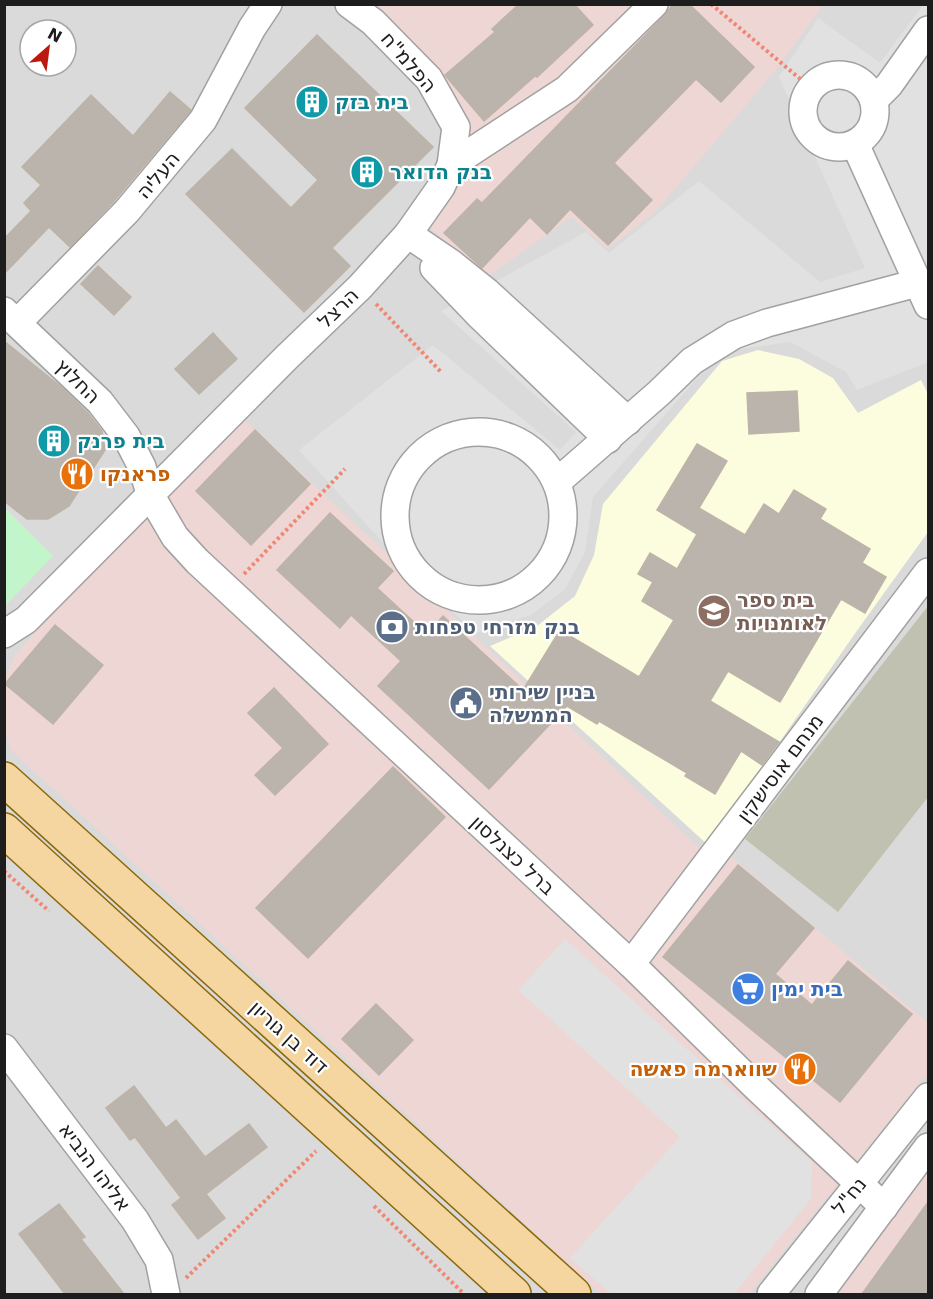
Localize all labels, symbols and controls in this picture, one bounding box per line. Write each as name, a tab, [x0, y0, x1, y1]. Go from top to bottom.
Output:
north arrow	[18, 18, 78, 78]
text: N	[44, 24, 65, 47]
street label: הפלמ"ח	[376, 27, 442, 97]
building icon: בית בזק	[294, 84, 330, 120]
place label: בית בזק	[335, 90, 409, 114]
street label: העליה	[131, 146, 185, 204]
building icon: בנק הדואר	[349, 154, 385, 190]
place label: בנק הדואר	[390, 160, 492, 184]
street label: הרצל	[313, 283, 363, 333]
street label: החלוץ	[51, 354, 105, 408]
building icon: בית פרנק	[36, 423, 72, 459]
place label: בית פרנק	[77, 429, 165, 453]
restaurant icon: פראנקו	[59, 456, 95, 492]
place label: פראנקו	[100, 462, 170, 486]
place label: בית ספר לאומנויות	[737, 588, 827, 635]
school or university icon: בית ספר לאומנויות	[696, 593, 732, 629]
bank icon: בנק מזרחי טפחות	[374, 609, 410, 645]
place label: בנק מזרחי טפחות	[415, 615, 580, 639]
place label: בניין שירותי הממשלה	[489, 680, 595, 727]
public building icon: בניין שירותי הממשלה	[448, 685, 484, 721]
street label: מנחם אוסישקין	[732, 709, 828, 827]
street label: ברל כצנלסון	[466, 810, 560, 900]
supermarket icon: בית ימין	[730, 971, 766, 1007]
place label: בית ימין	[771, 977, 843, 1001]
street label: דוד בן גוריון	[245, 996, 333, 1079]
restaurant icon: שווארמה פאשה	[782, 1051, 818, 1087]
place label: שווארמה פאשה	[630, 1057, 777, 1081]
street label: אליהו הנביא	[54, 1118, 136, 1216]
street label: נח"ל	[827, 1172, 871, 1220]

